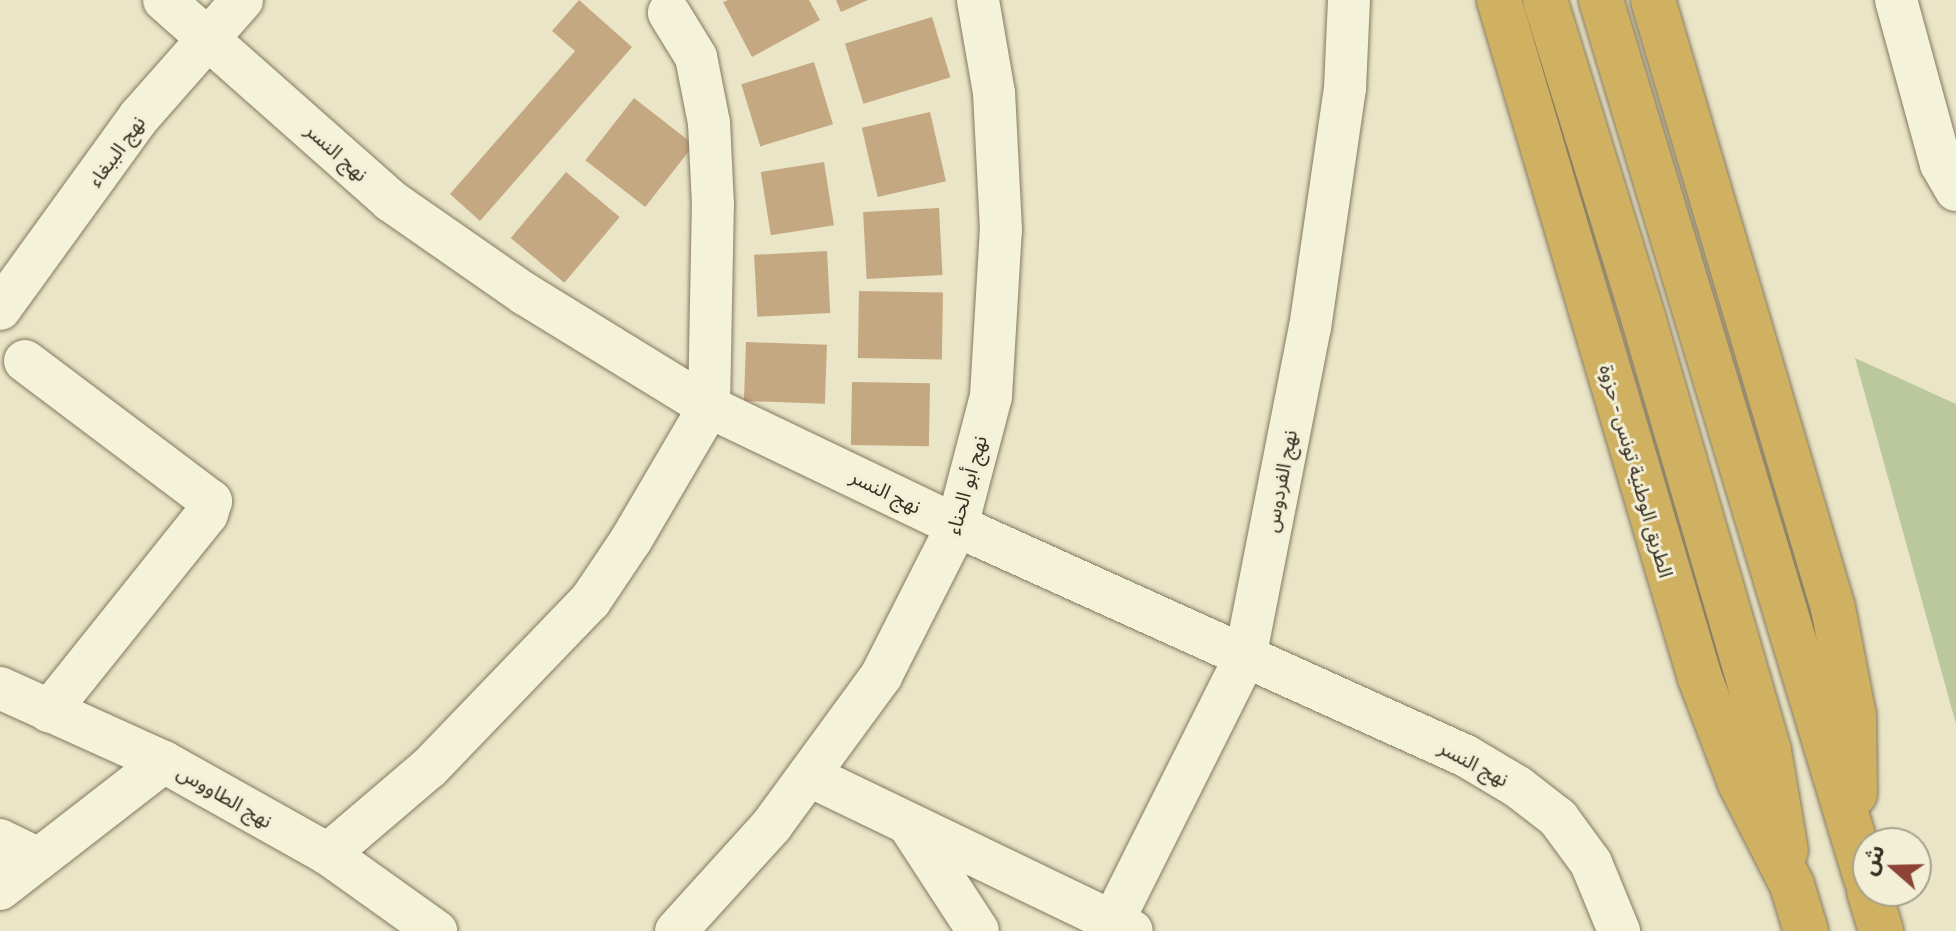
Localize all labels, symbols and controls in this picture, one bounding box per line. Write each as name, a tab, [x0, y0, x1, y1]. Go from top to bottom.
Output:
street label: نهج الببغاء	[82, 111, 150, 191]
street label: نهج النسر	[301, 118, 373, 186]
street label: الطريق الوطنية تونس - حزوة	[1595, 362, 1679, 580]
street label: نهج الفردوس	[1258, 428, 1302, 534]
street label: نهج أبو الحناء	[940, 433, 992, 537]
street label: نهج النسر	[847, 464, 925, 518]
street label: نهج النسر	[1435, 735, 1513, 791]
street label: نهج الطاووس	[173, 759, 277, 833]
north arrow	[1852, 827, 1932, 907]
text: ش	[1852, 840, 1891, 879]

